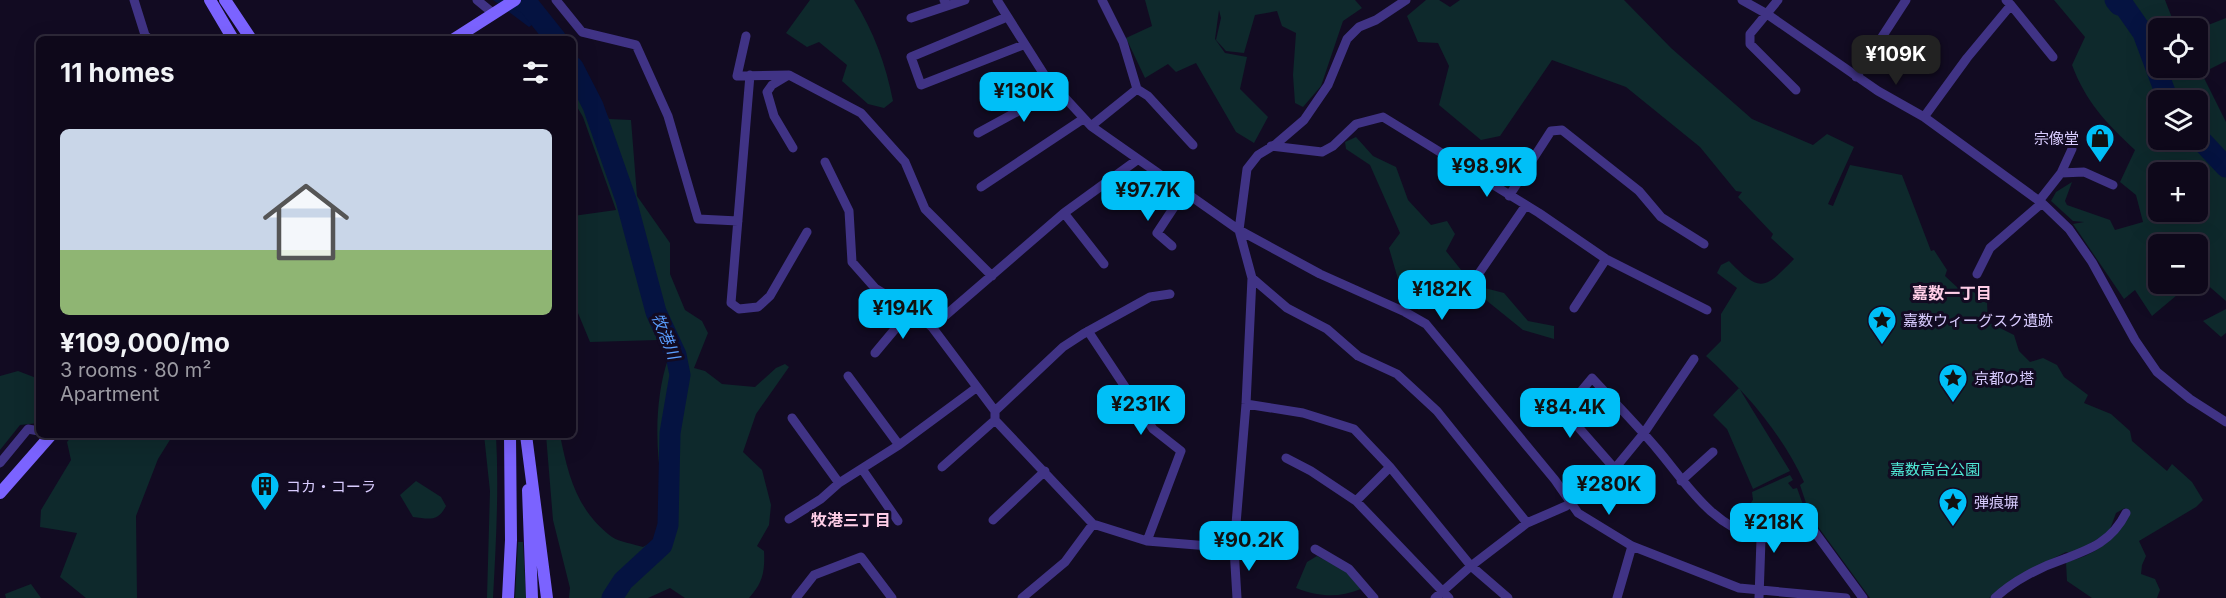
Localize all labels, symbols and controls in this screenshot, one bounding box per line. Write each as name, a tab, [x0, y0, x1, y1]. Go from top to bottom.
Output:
map controls	[2148, 18, 2208, 294]
button: locate	[2148, 18, 2208, 78]
pin: ¥109K	[1854, 35, 1938, 86]
text: ¥109K	[1866, 42, 1926, 66]
icon: filters	[519, 56, 552, 89]
text: 11 homes	[60, 57, 175, 88]
pin: ¥130K	[982, 72, 1066, 123]
text: ¥130K	[994, 79, 1054, 103]
button: layers	[2148, 90, 2208, 150]
shop icon: 宗像堂	[2084, 122, 2116, 164]
place label: 宗像堂	[2034, 129, 2079, 148]
pin: ¥98.9K	[1438, 147, 1536, 198]
text: ¥98.9K	[1452, 154, 1522, 178]
button: +	[2148, 162, 2208, 222]
icon: home	[252, 168, 360, 276]
pin: ¥97.7K	[1099, 171, 1197, 222]
text: ¥97.7K	[1115, 178, 1181, 202]
button: −	[2148, 234, 2208, 294]
pin: ¥182K	[1400, 270, 1484, 321]
text: ¥182K	[1412, 277, 1472, 301]
district label: 嘉数一丁目	[1912, 283, 1992, 303]
pin: ¥194K	[861, 289, 945, 340]
text: ¥194K	[873, 296, 933, 320]
place icon: 嘉数ウィーグスク遺跡	[1866, 304, 1898, 346]
water label: 牧港川	[648, 310, 685, 364]
place label: 嘉数ウィーグスク遺跡	[1903, 311, 2053, 330]
text: ¥109,000/mo	[60, 327, 230, 358]
text: 3 rooms · 80 m²	[60, 358, 211, 382]
place icon: 京都の塔	[1937, 362, 1969, 404]
place label: 京都の塔	[1974, 369, 2034, 388]
text: Apartment	[60, 382, 159, 406]
pin: ¥231K	[1099, 385, 1183, 436]
pin: ¥84.4K	[1521, 388, 1619, 439]
text: ¥231K	[1111, 392, 1171, 416]
text: ¥84.4K	[1534, 395, 1606, 419]
park label: 嘉数高台公園	[1890, 460, 1980, 479]
pin: ¥280K	[1567, 465, 1651, 516]
building icon: コカ・コーラ	[249, 470, 281, 512]
text: ¥280K	[1577, 472, 1641, 496]
place label: コカ・コーラ	[286, 477, 376, 496]
place icon: 弾痕塀	[1937, 486, 1969, 528]
place label: 弾痕塀	[1974, 493, 2019, 512]
pin: ¥218K	[1732, 503, 1816, 554]
district label: 牧港三丁目	[811, 510, 891, 530]
text: ¥218K	[1744, 510, 1804, 534]
pin: ¥90.2K	[1200, 521, 1298, 572]
text: ¥90.2K	[1214, 528, 1284, 552]

